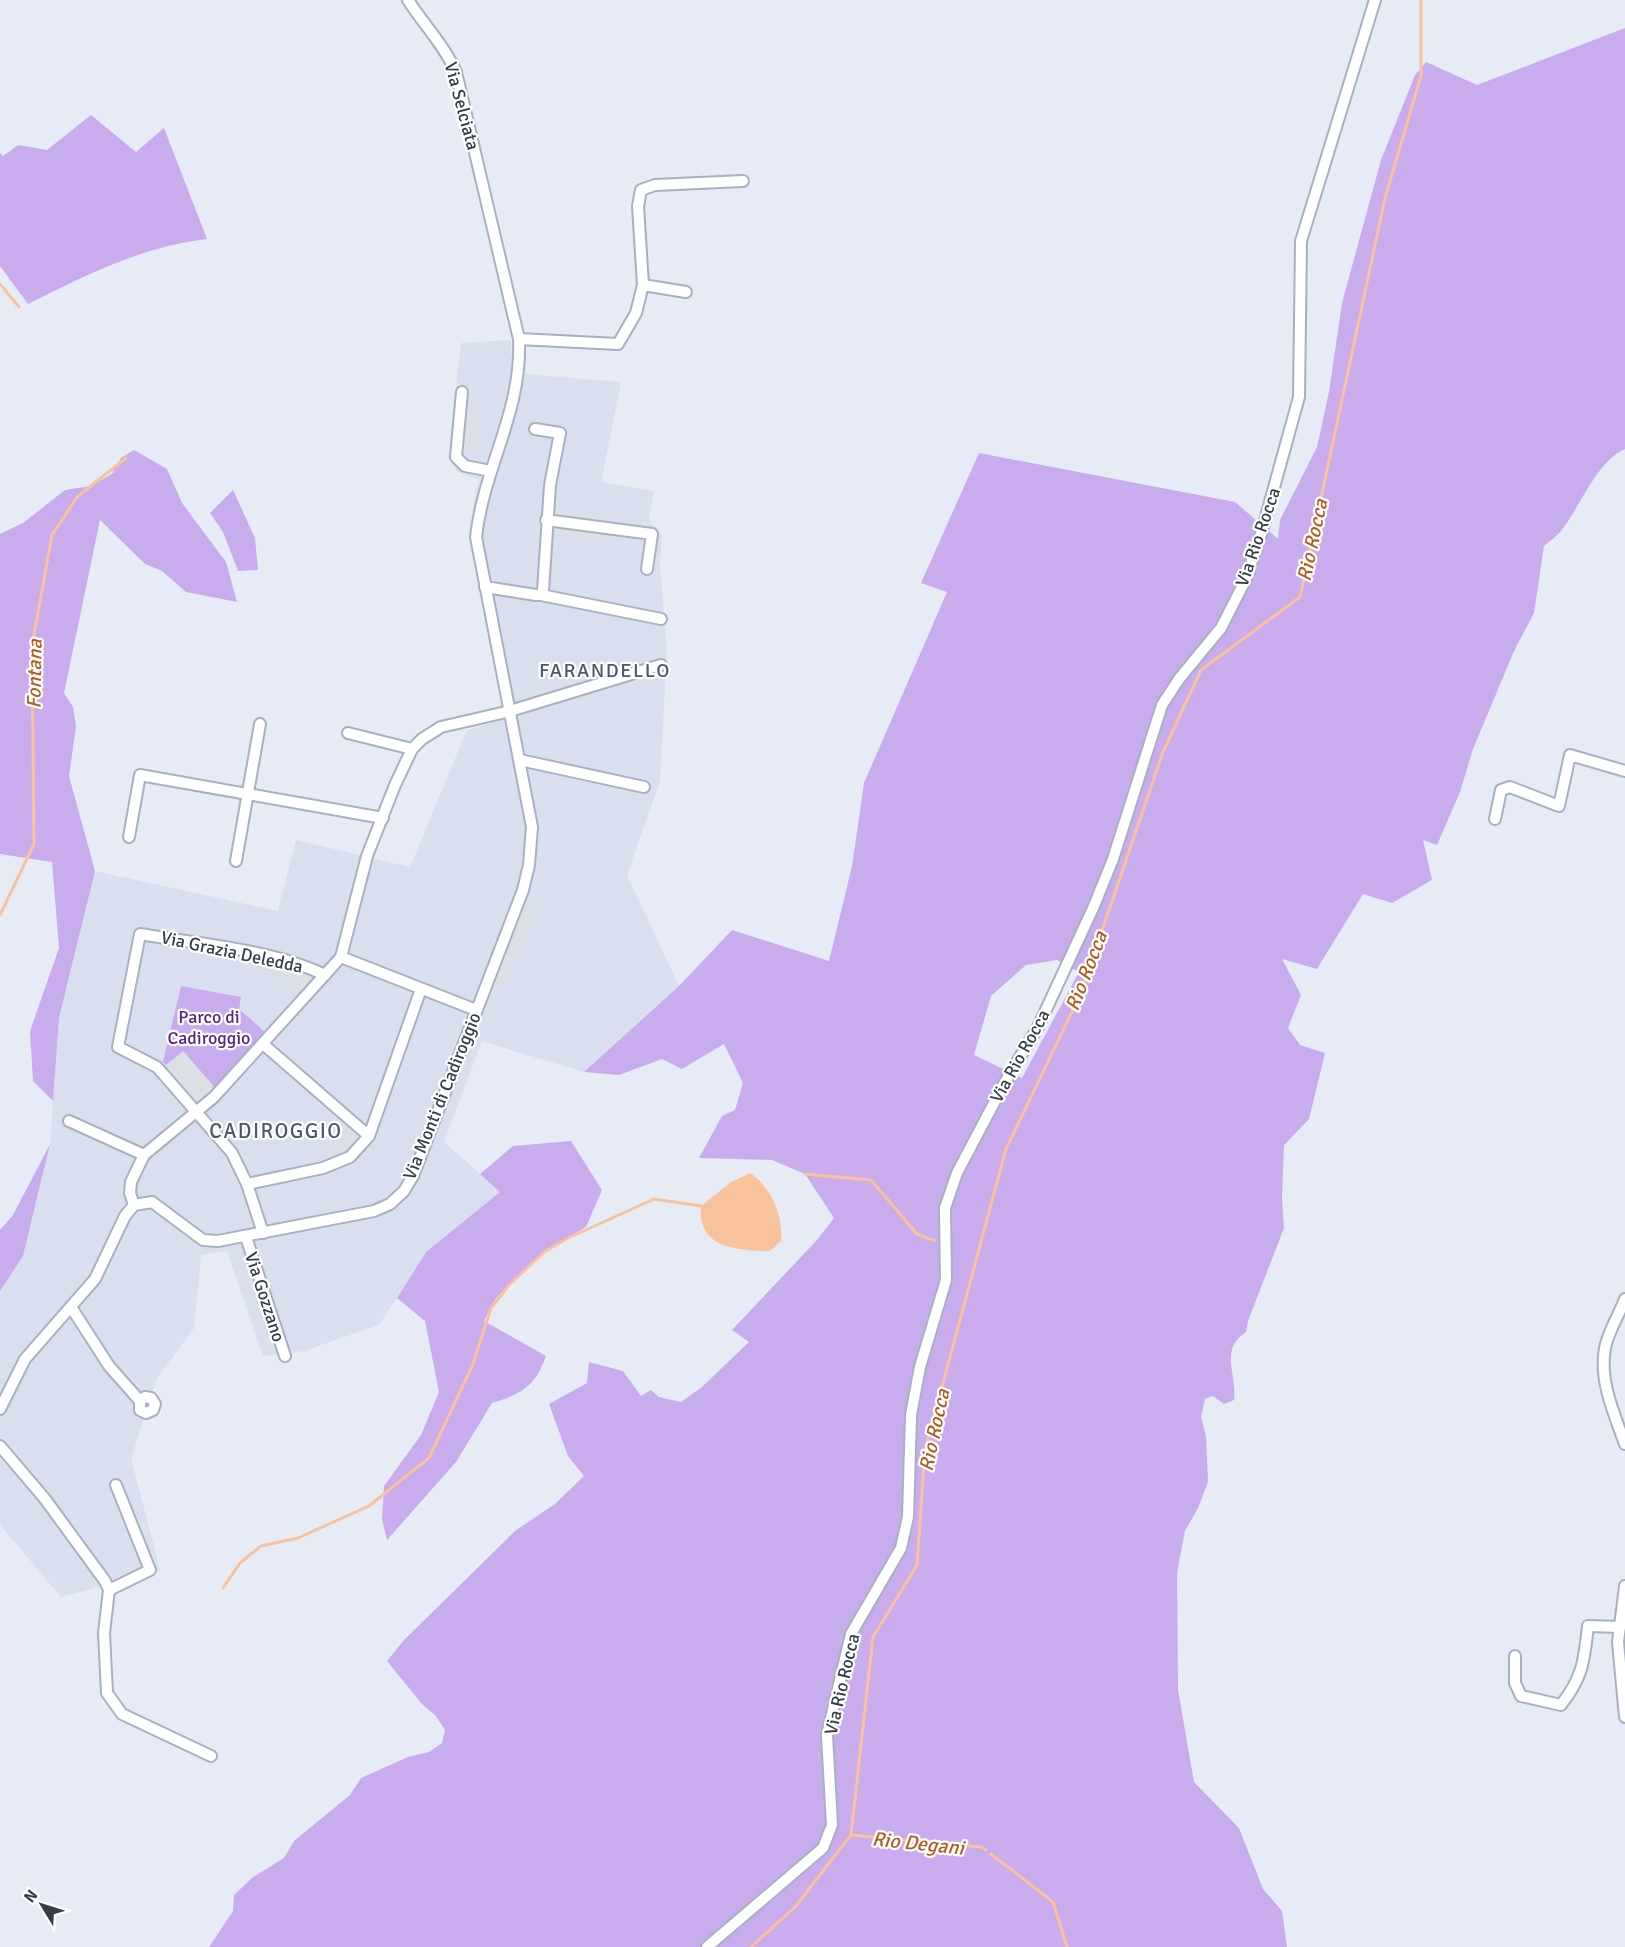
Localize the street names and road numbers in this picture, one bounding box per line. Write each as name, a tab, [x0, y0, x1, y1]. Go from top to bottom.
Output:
street label: Via Selciata	[440, 60, 484, 152]
street label: Via Rio Rocca	[1231, 485, 1285, 589]
street label: Via Grazia Deledda	[159, 926, 305, 978]
street label: Via Rio Rocca	[985, 1006, 1055, 1106]
street label: Via Monti di Cadiroggio	[398, 1009, 486, 1183]
street label: Via Gozzano	[240, 1249, 290, 1345]
street label: Via Rio Rocca	[820, 1631, 864, 1737]

